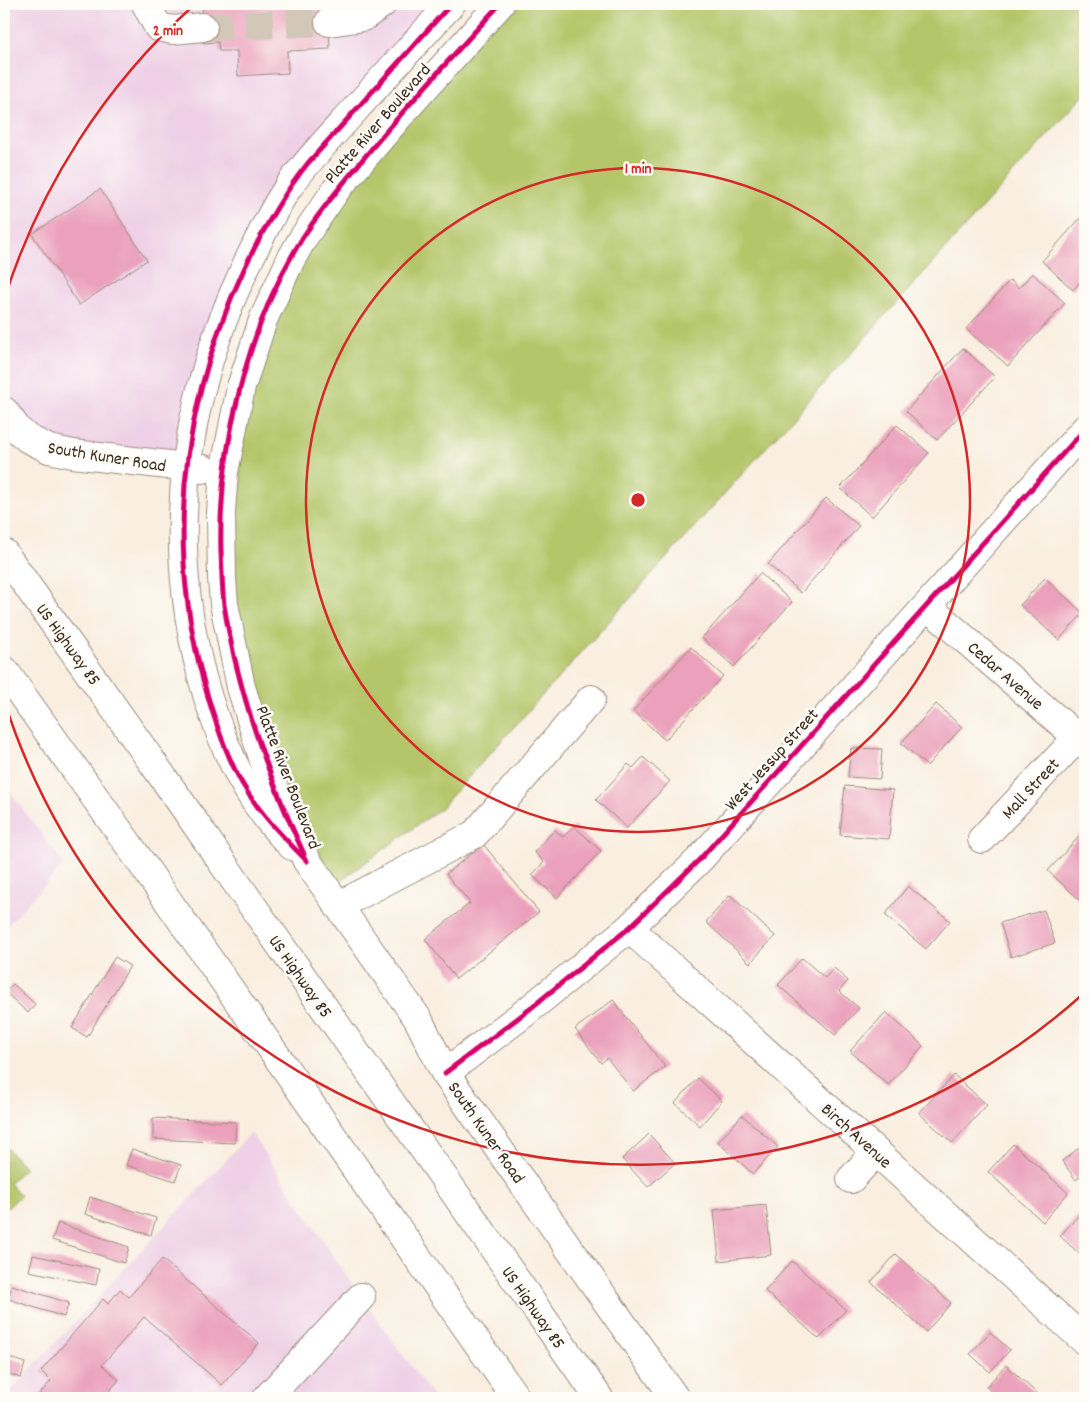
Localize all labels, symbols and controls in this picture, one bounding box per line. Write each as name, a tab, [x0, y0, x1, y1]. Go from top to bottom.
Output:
text: 2 min	[153, 21, 183, 43]
street label: Platte River Boulevard	[320, 59, 438, 190]
text: 1 min	[625, 159, 651, 181]
street label: South Kuner Road	[46, 437, 168, 480]
centre of rings	[629, 491, 647, 509]
street label: US Highway 85	[29, 599, 105, 692]
street label: Cedar Avenue	[961, 637, 1048, 717]
street label: Platte River Boulevard	[248, 702, 326, 853]
street label: West Jessup Street	[720, 704, 826, 817]
street label: Mall Street	[997, 753, 1067, 826]
street label: US Highway 85	[261, 931, 337, 1024]
street label: South Kuner Road	[440, 1077, 529, 1190]
street label: Birch Avenue	[815, 1098, 896, 1175]
street label: US Highway 85	[494, 1262, 570, 1355]

